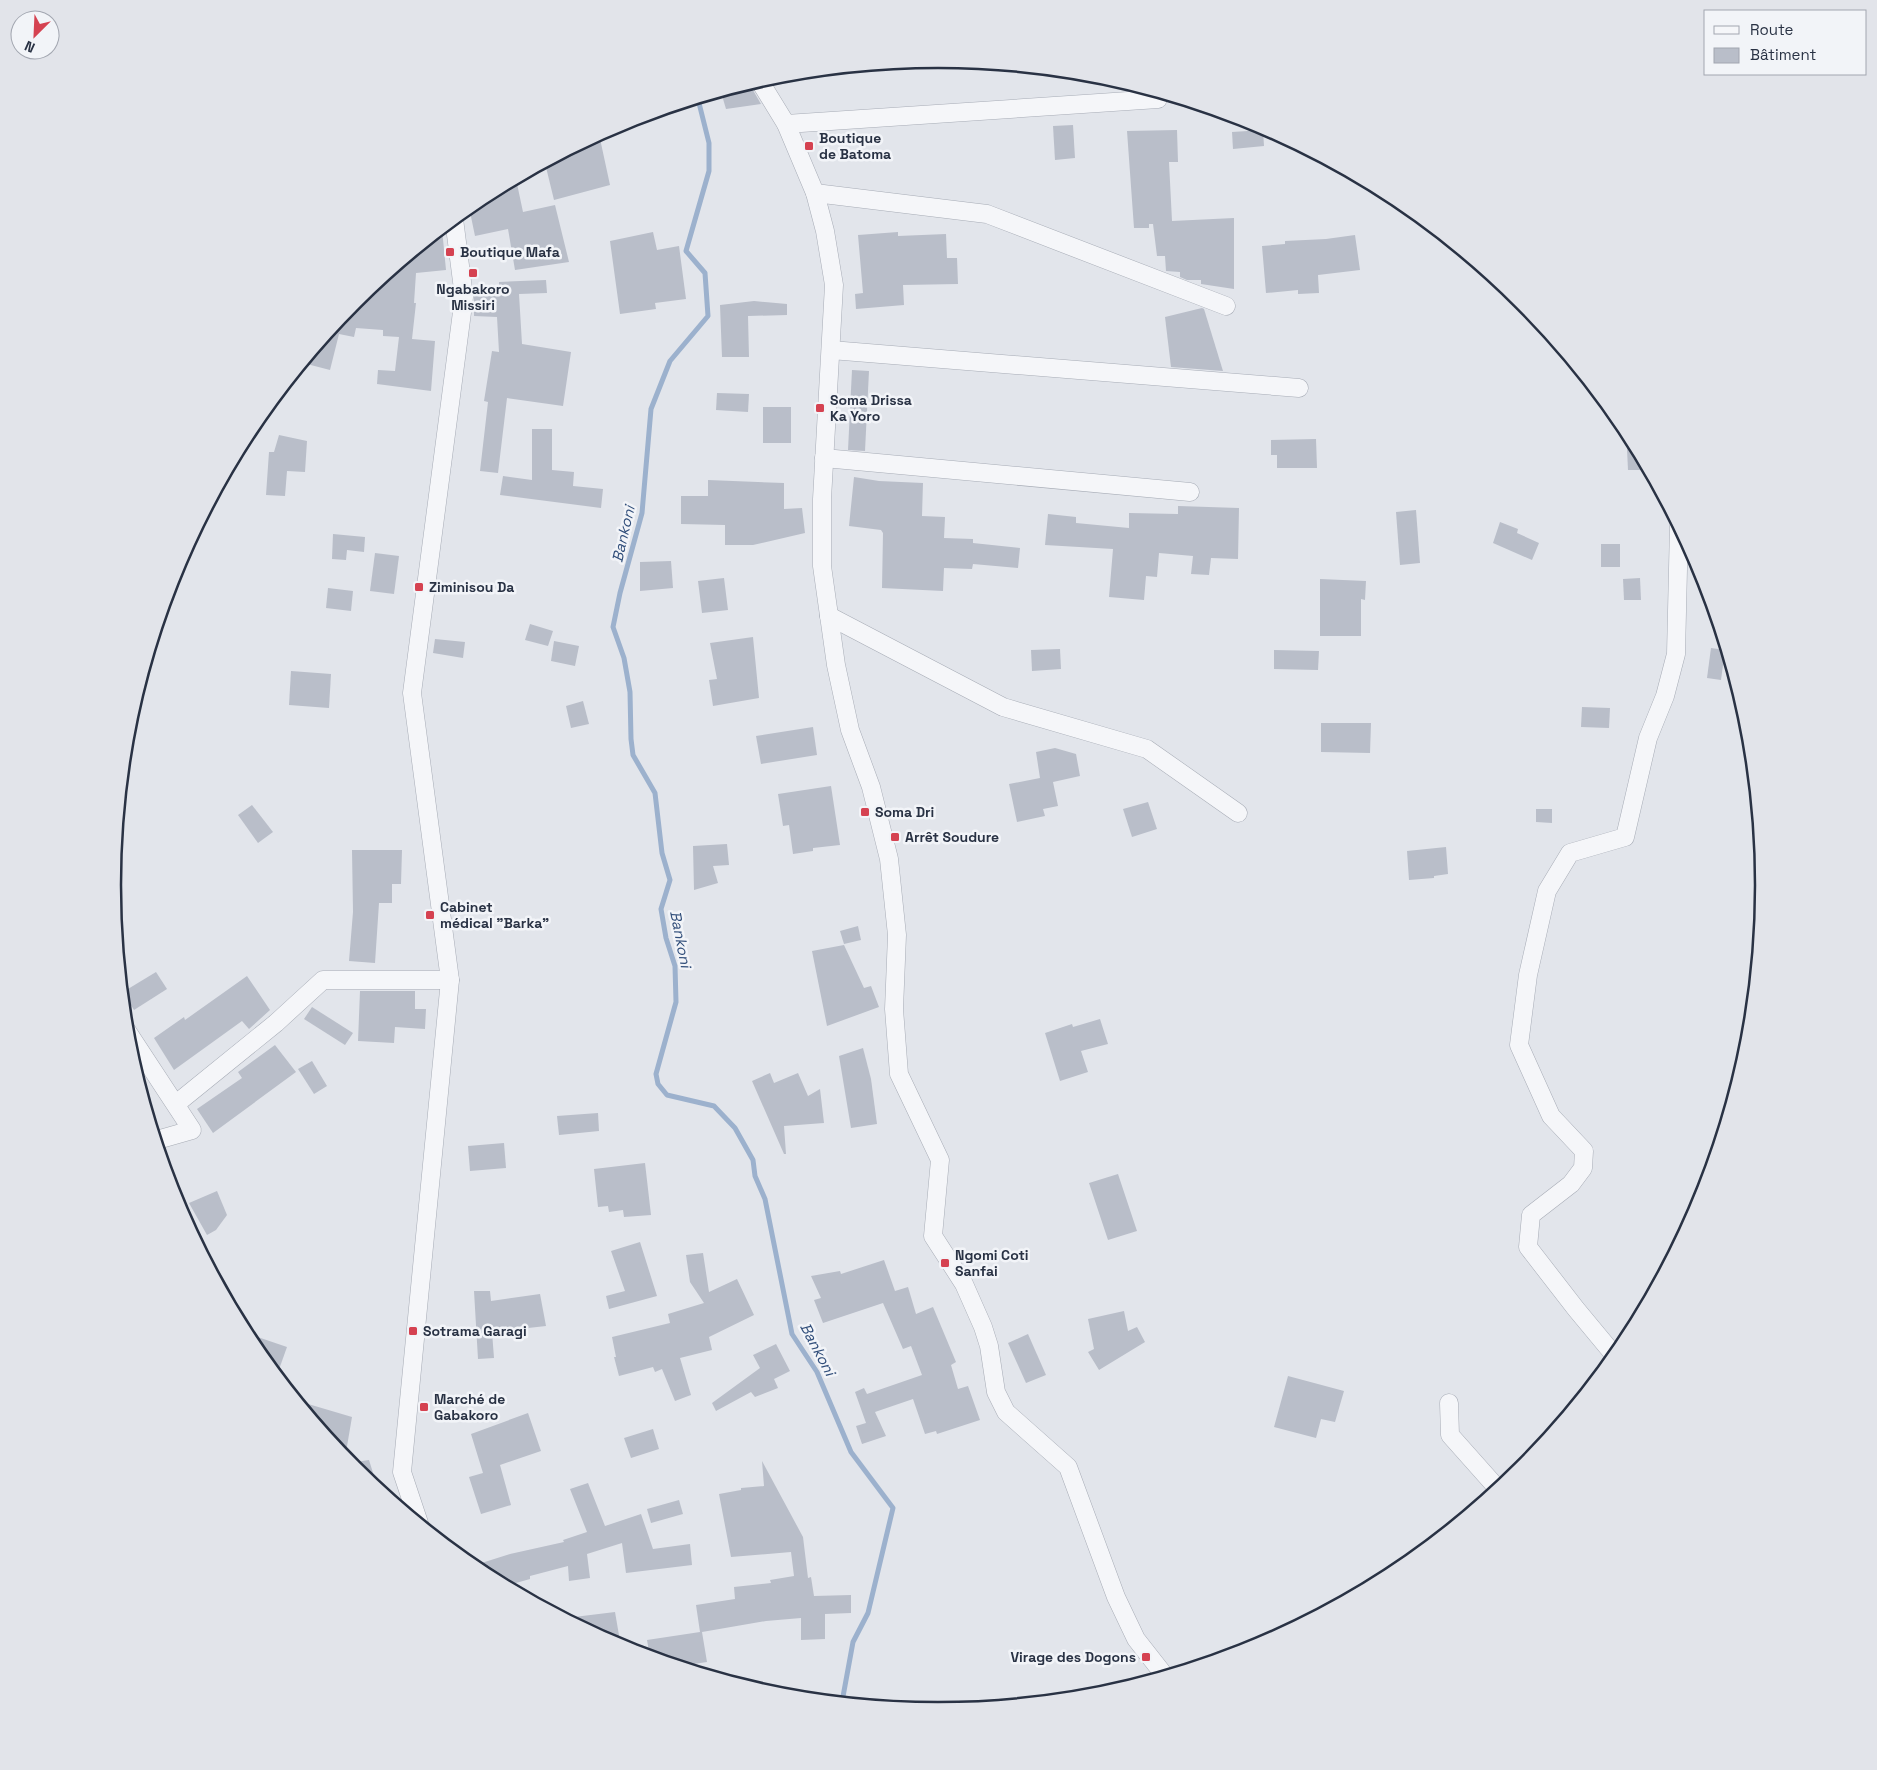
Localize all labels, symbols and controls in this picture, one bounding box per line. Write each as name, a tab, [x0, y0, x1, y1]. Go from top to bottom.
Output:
north arrow	[10, 10, 60, 60]
legend	[1704, 10, 1867, 75]
text: Route	[1750, 20, 1794, 39]
text: N	[22, 37, 38, 57]
text: Bâtiment	[1750, 45, 1816, 64]
place label: Boutique de Batoma	[819, 129, 891, 163]
marker: Boutique de Batoma	[803, 140, 815, 152]
place label: Boutique Mafa	[460, 243, 560, 261]
marker: Boutique Mafa	[444, 246, 456, 258]
marker: Ngabakoro Missiri	[467, 267, 479, 279]
place label: Ngabakoro Missiri	[436, 280, 510, 314]
place label: Soma Drissa Ka Yoro	[830, 391, 912, 425]
marker: Soma Drissa Ka Yoro	[814, 402, 826, 414]
water label: Bankoni	[607, 502, 639, 564]
place label: Ziminisou Da	[429, 578, 514, 596]
marker: Ziminisou Da	[413, 581, 425, 593]
place label: Soma Dri	[875, 803, 934, 821]
marker: Soma Dri	[859, 806, 871, 818]
place label: Arrêt Soudure	[905, 828, 999, 846]
marker: Arrêt Soudure	[889, 831, 901, 843]
place label: Cabinet médical "Barka"	[440, 898, 549, 932]
marker: Cabinet médical "Barka"	[424, 909, 436, 921]
water label: Bankoni	[666, 909, 696, 971]
place label: Ngomi Coti Sanfai	[955, 1246, 1029, 1280]
marker: Ngomi Coti Sanfai	[939, 1257, 951, 1269]
water label: Bankoni	[796, 1319, 841, 1381]
place label: Sotrama Garagi	[423, 1322, 527, 1340]
marker: Sotrama Garagi	[407, 1325, 419, 1337]
place label: Marché de Gabakoro	[434, 1390, 505, 1424]
marker: Marché de Gabakoro	[418, 1401, 430, 1413]
place label: Virage des Dogons	[1010, 1648, 1136, 1666]
marker: Virage des Dogons	[1140, 1651, 1152, 1663]

